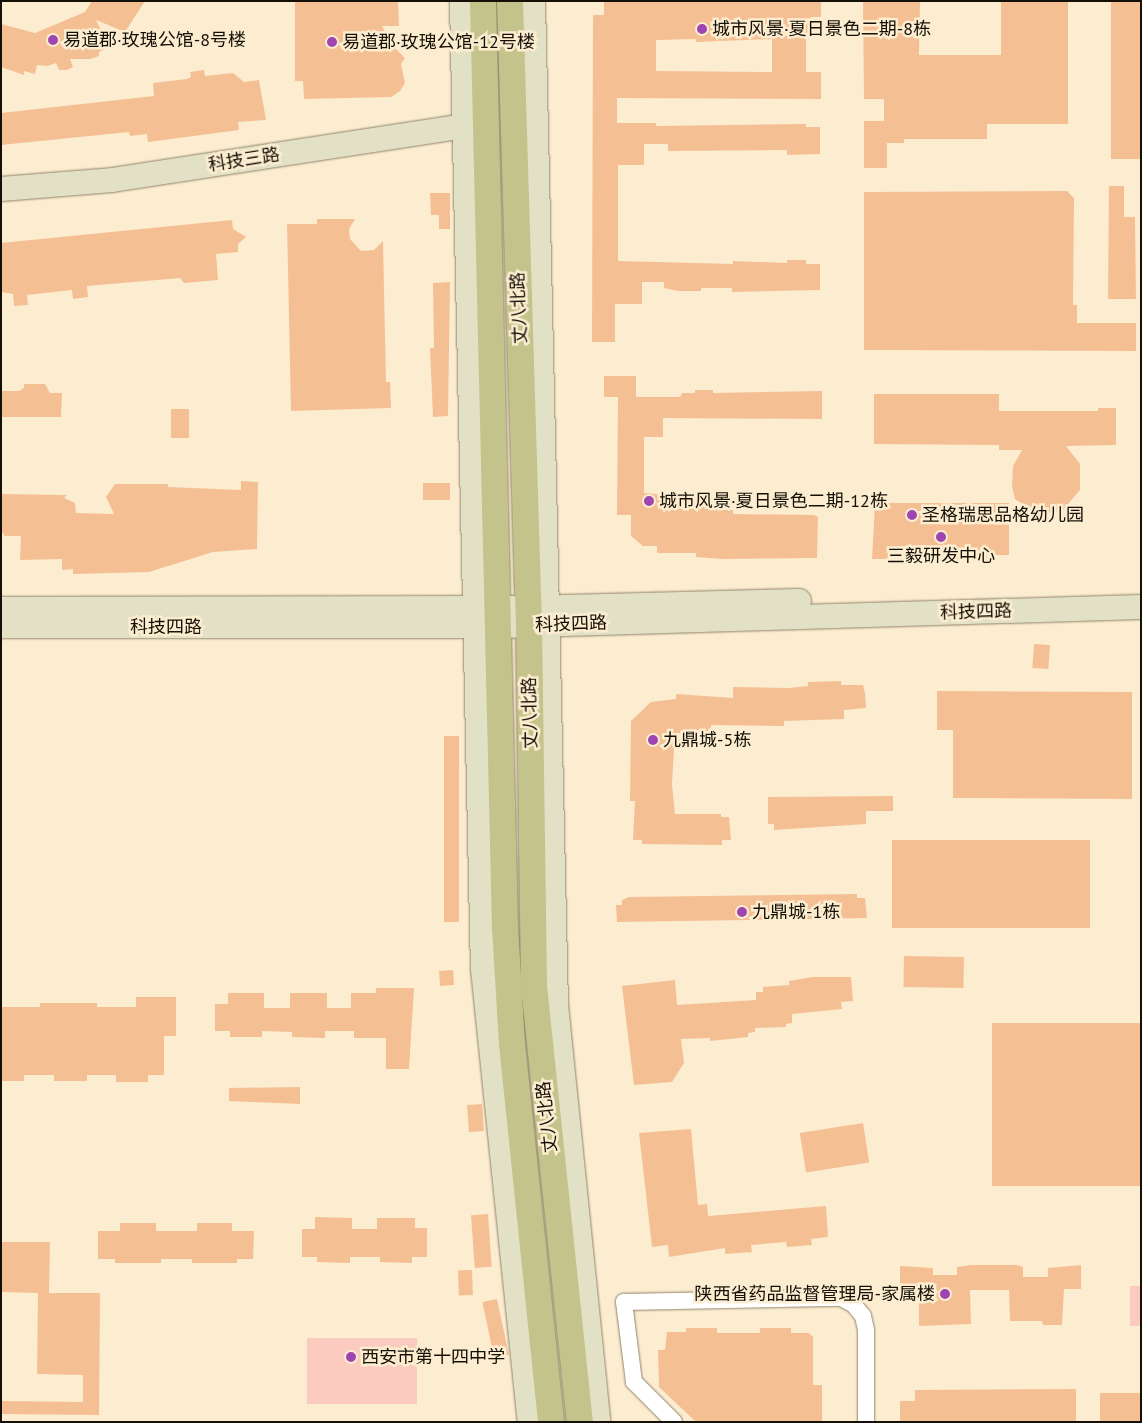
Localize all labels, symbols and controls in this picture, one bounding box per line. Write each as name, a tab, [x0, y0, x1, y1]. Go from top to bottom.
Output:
place label: 城市风景·夏日景色二期-8栋	[712, 18, 931, 40]
marker: 城市风景·夏日景色二期-8栋	[696, 23, 708, 35]
place label: 易道郡·玫瑰公馆-8号楼	[63, 29, 246, 51]
place label: 易道郡·玫瑰公馆-12号楼	[342, 31, 535, 53]
marker: 易道郡·玫瑰公馆-8号楼	[47, 34, 59, 46]
marker: 易道郡·玫瑰公馆-12号楼	[326, 36, 338, 48]
street label: 科技三路	[207, 144, 281, 176]
street label: 丈八北路	[507, 272, 531, 344]
place label: 城市风景·夏日景色二期-12栋	[659, 490, 888, 512]
marker: 城市风景·夏日景色二期-12栋	[643, 495, 655, 507]
place label: 圣格瑞思品格幼儿园	[922, 504, 1084, 526]
marker: 圣格瑞思品格幼儿园	[906, 509, 918, 521]
marker: 三毅研发中心	[935, 531, 947, 543]
place label: 三毅研发中心	[887, 545, 995, 567]
street label: 科技四路	[940, 600, 1012, 624]
street label: 科技四路	[535, 612, 607, 636]
street label: 科技四路	[130, 616, 202, 638]
street label: 丈八北路	[519, 677, 541, 749]
place label: 九鼎城-5栋	[663, 729, 751, 751]
marker: 九鼎城-5栋	[647, 734, 659, 746]
place label: 九鼎城-1栋	[752, 901, 840, 923]
marker: 九鼎城-1栋	[736, 906, 748, 918]
street label: 丈八北路	[532, 1080, 562, 1154]
place label: 陕西省药品监督管理局-家属楼	[695, 1283, 935, 1305]
marker: 陕西省药品监督管理局-家属楼	[939, 1288, 951, 1300]
place label: 西安市第十四中学	[361, 1346, 505, 1368]
marker: 西安市第十四中学	[345, 1351, 357, 1363]

